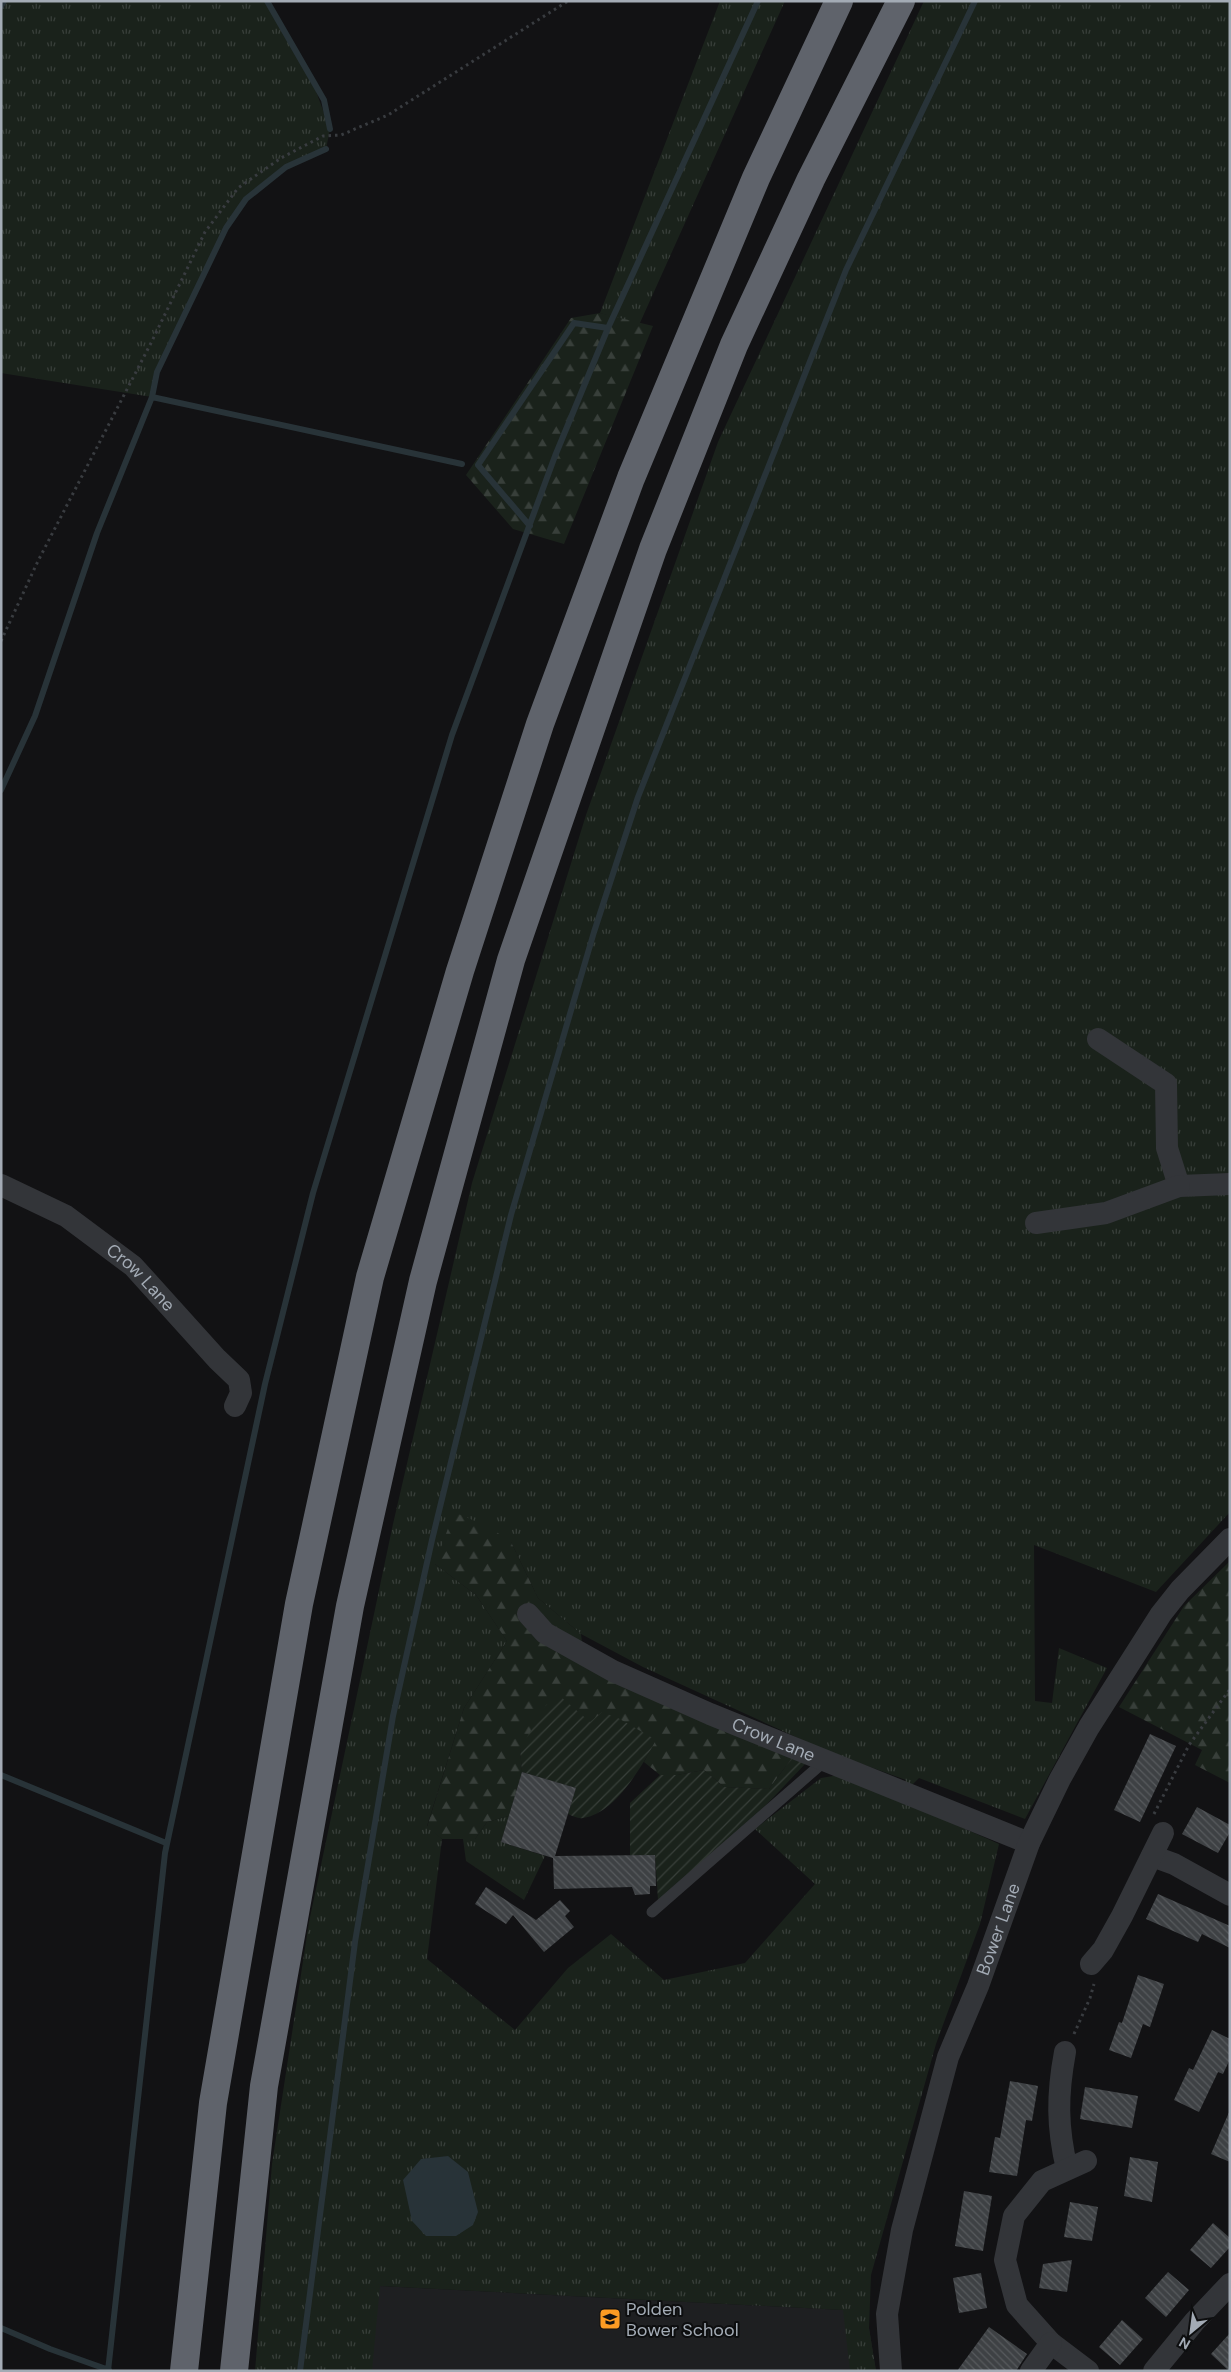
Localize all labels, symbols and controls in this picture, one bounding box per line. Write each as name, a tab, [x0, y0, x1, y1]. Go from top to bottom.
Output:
street label: Crow Lane	[101, 1238, 180, 1317]
street label: Crow Lane	[728, 1712, 819, 1767]
street label: Bower Lane	[971, 1880, 1026, 1978]
place label: Polden Bower School	[626, 2297, 739, 2342]
school or university icon: Polden Bower School	[598, 2307, 622, 2331]
north arrow	[1166, 2307, 1216, 2357]
text: N	[1176, 2333, 1194, 2354]

